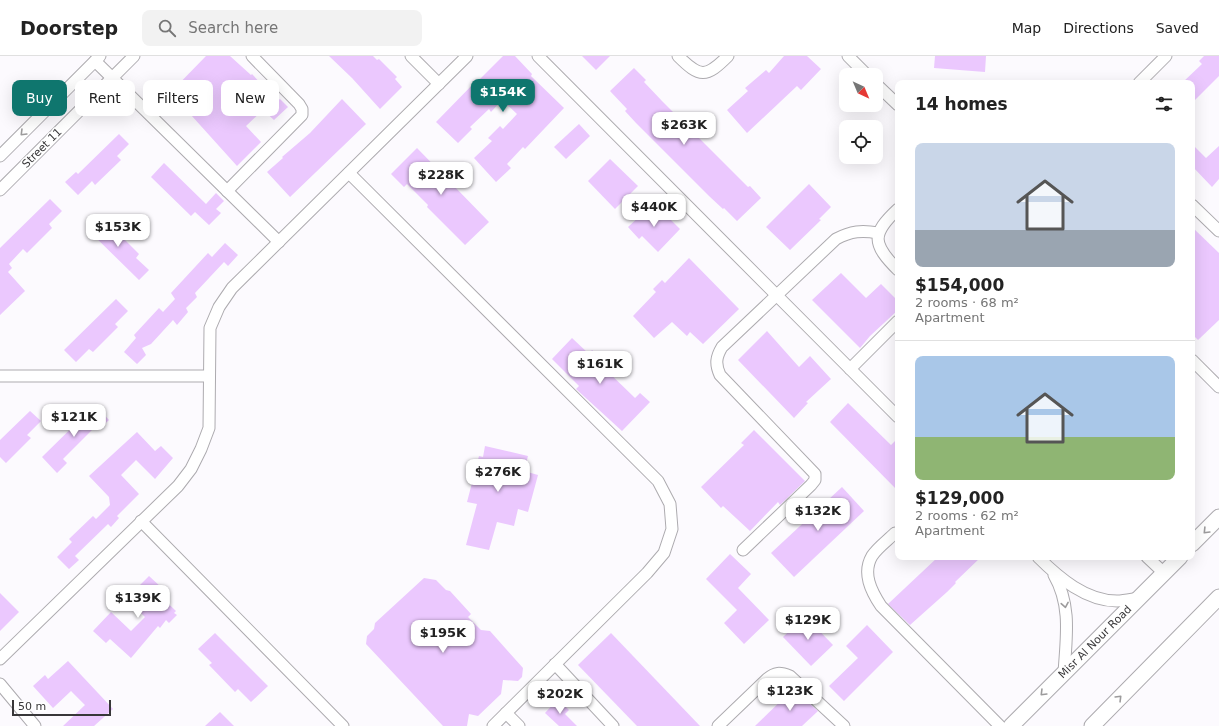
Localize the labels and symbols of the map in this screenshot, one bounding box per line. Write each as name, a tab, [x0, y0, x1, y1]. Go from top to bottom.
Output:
north arrow	[839, 68, 883, 112]
pin: $154K	[475, 79, 531, 113]
pin: $263K	[656, 112, 712, 146]
street label: Street 11	[19, 125, 65, 171]
one-way arrow	[20, 128, 28, 136]
pin: $228K	[413, 162, 469, 196]
pin: $440K	[626, 194, 682, 228]
pin: $153K	[90, 214, 146, 248]
pin: $161K	[572, 351, 628, 385]
pin: $121K	[46, 404, 102, 438]
pin: $276K	[470, 459, 526, 493]
pin: $132K	[790, 498, 846, 532]
one-way arrow	[1203, 526, 1210, 534]
pin: $139K	[110, 585, 166, 619]
one-way arrow	[1061, 602, 1069, 608]
street label: Misr Al Nour Road	[1056, 603, 1134, 681]
pin: $129K	[780, 607, 836, 641]
pin: $195K	[415, 620, 471, 654]
pin: $123K	[762, 678, 818, 712]
pin: $202K	[532, 681, 588, 715]
one-way arrow	[1040, 689, 1048, 696]
one-way arrow	[1114, 695, 1122, 703]
scale bar	[12, 698, 111, 717]

